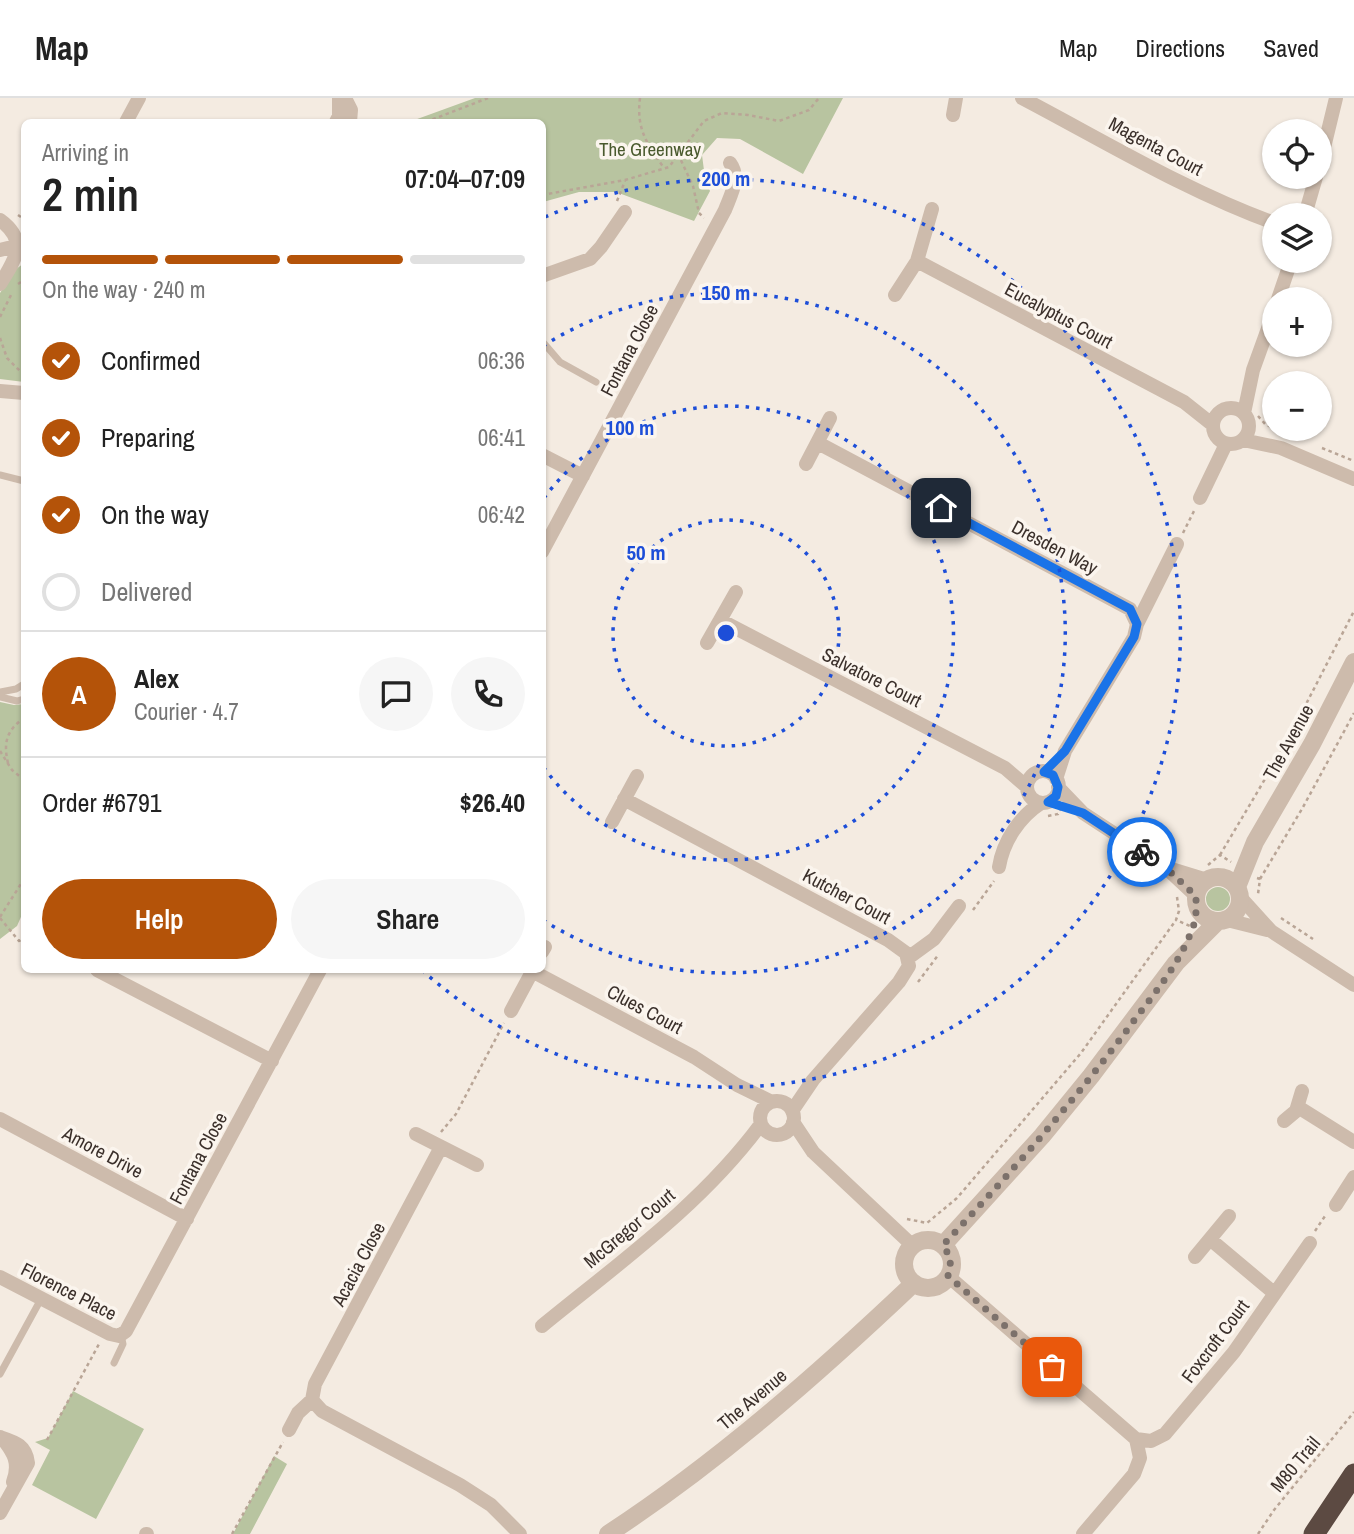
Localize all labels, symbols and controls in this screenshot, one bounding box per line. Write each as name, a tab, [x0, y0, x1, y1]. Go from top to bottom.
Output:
text: Map	[35, 26, 89, 70]
text: Map	[1059, 32, 1097, 64]
text: Directions	[1135, 32, 1225, 64]
text: Saved	[1263, 32, 1319, 64]
street label: Magenta Court	[1104, 110, 1208, 182]
map controls	[1262, 119, 1332, 441]
button: locate	[1262, 119, 1332, 189]
park label: The Greenway	[599, 136, 701, 162]
text: Arriving in	[42, 137, 129, 168]
text: 07:04–07:09	[405, 161, 525, 196]
text: 2 min	[42, 163, 139, 225]
text: 200 m	[702, 164, 750, 193]
button: layers	[1262, 203, 1332, 273]
text: On the way · 240 m	[42, 274, 206, 305]
street label: Eucalyptus Court	[1001, 276, 1118, 355]
text: 150 m	[702, 278, 750, 307]
button: +	[1262, 287, 1332, 357]
street label: Fontana Close	[594, 299, 664, 401]
icon: check	[42, 342, 80, 380]
text: Confirmed	[101, 343, 201, 378]
text: 06:36	[478, 345, 525, 376]
button: −	[1262, 371, 1332, 441]
text: 100 m	[606, 413, 654, 442]
icon: check	[42, 419, 80, 457]
text: Preparing	[101, 420, 195, 455]
text: 06:41	[478, 422, 525, 453]
pin	[911, 478, 971, 538]
icon: home	[922, 489, 960, 527]
icon: check	[42, 496, 80, 534]
text: On the way	[101, 497, 209, 532]
text: 06:42	[478, 499, 525, 530]
street label: Dresden Way	[1007, 514, 1103, 581]
text: 50 m	[626, 538, 666, 567]
text: Delivered	[101, 574, 192, 609]
centre of rings	[714, 621, 738, 645]
street label: Salvatore Court	[818, 641, 927, 713]
button: chat	[359, 657, 433, 731]
button: phone	[451, 657, 525, 731]
text: Alex	[134, 661, 179, 696]
text: A	[71, 677, 87, 712]
text: Courier · 4.7	[134, 696, 239, 727]
street label: The Avenue	[1257, 699, 1319, 785]
text: Order #6791	[42, 785, 162, 820]
text: $26.40	[460, 785, 525, 820]
courier	[1107, 817, 1177, 887]
icon: bike	[1123, 833, 1161, 871]
street label: Kutcher Court	[798, 862, 896, 930]
button: Help	[42, 879, 277, 959]
button: Share	[291, 879, 525, 959]
street label: Clues Court	[603, 978, 688, 1040]
street label: Fontana Close	[163, 1107, 233, 1209]
street label: Amore Drive	[57, 1120, 148, 1184]
street label: McGregor Court	[578, 1182, 681, 1274]
street label: Acacia Close	[325, 1217, 391, 1312]
street label: Florence Place	[17, 1256, 121, 1326]
street label: Foxcroft Court	[1175, 1294, 1255, 1388]
pin	[1022, 1337, 1082, 1397]
icon: bag	[1033, 1348, 1071, 1386]
street label: The Avenue	[712, 1362, 792, 1436]
street label: M80 Trail	[1264, 1431, 1326, 1497]

